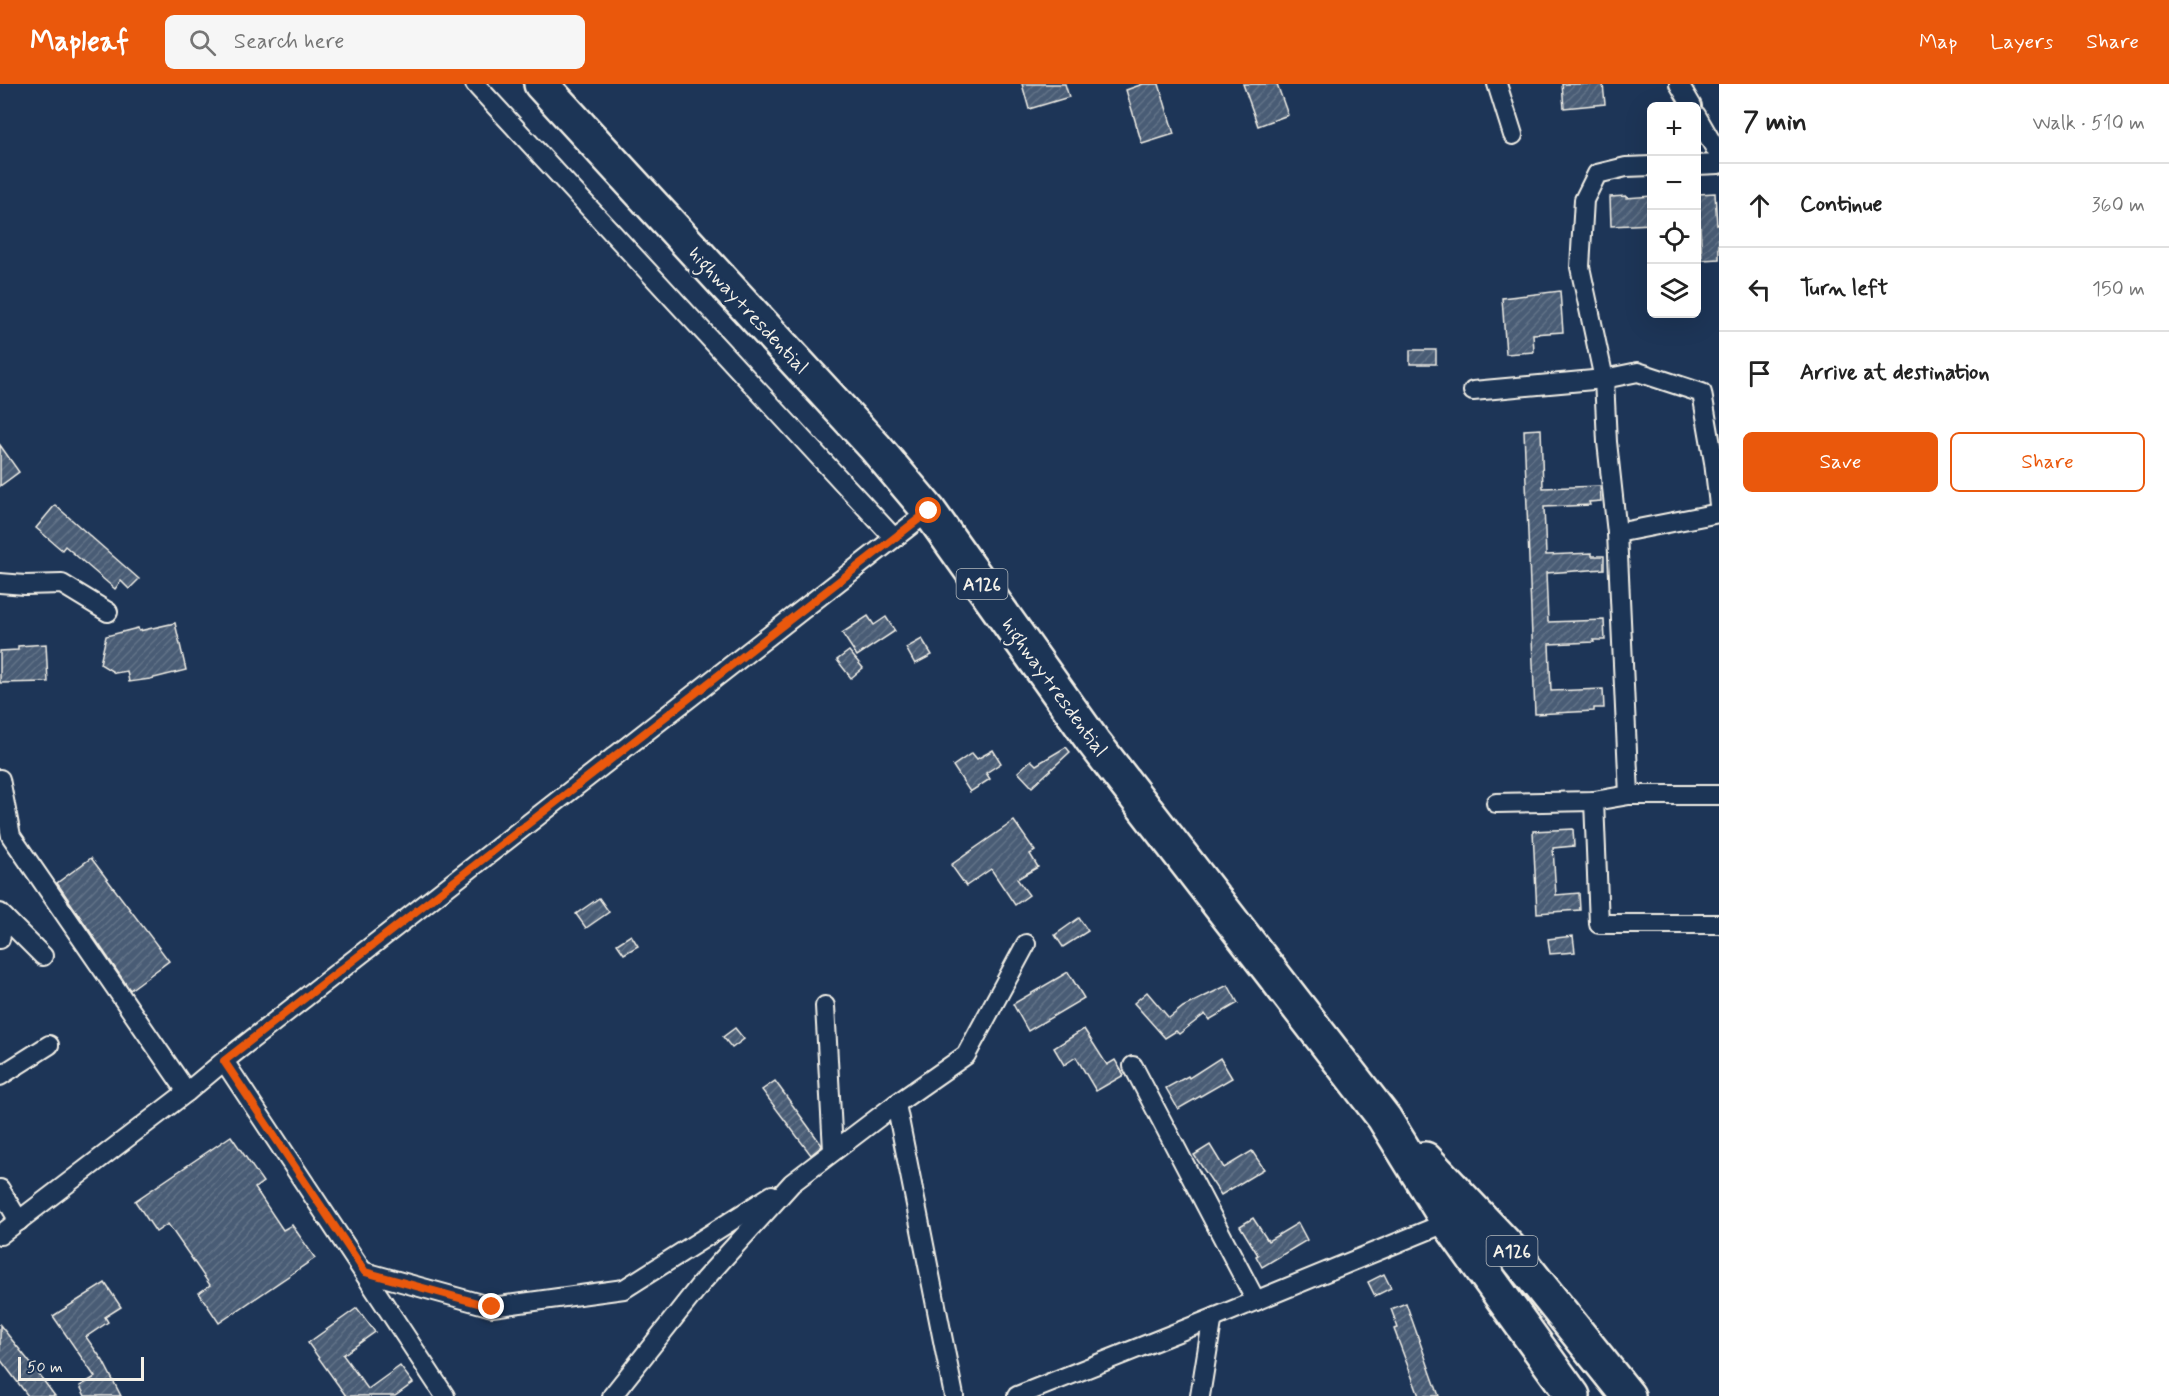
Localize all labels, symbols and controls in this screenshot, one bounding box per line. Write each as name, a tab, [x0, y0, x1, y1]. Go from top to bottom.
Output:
search box	[165, 15, 585, 69]
text: Mapleaf	[30, 24, 129, 61]
icon: search	[186, 26, 219, 59]
text: Search here	[234, 28, 344, 56]
text: Map	[1919, 28, 1957, 56]
text: Layers	[1990, 28, 2053, 56]
text: Share	[2086, 28, 2139, 56]
map controls	[1647, 102, 1701, 318]
button: +	[1647, 102, 1701, 156]
text: 7 min	[1743, 106, 1807, 140]
text: Walk · 510 m	[2032, 110, 2145, 137]
button: −	[1647, 156, 1701, 210]
icon: ahead	[1743, 189, 1776, 222]
text: Continue	[1800, 191, 1882, 219]
text: 360 m	[2092, 192, 2145, 219]
button: locate	[1647, 210, 1701, 264]
street label: highway+resdential	[680, 241, 814, 382]
button: layers	[1647, 264, 1701, 318]
icon: left	[1743, 273, 1776, 306]
text: Turn left	[1800, 275, 1888, 303]
text: 150 m	[2092, 276, 2145, 303]
icon: arrive	[1743, 357, 1776, 390]
text: Arrive at destination	[1800, 359, 1990, 387]
button: Save	[1743, 432, 1938, 492]
button: Share	[1950, 432, 2145, 492]
route start	[915, 497, 941, 523]
road number: A126	[956, 569, 1008, 599]
street label: highway+resdential	[993, 613, 1113, 764]
road number: A126	[1486, 1236, 1538, 1266]
route end	[478, 1293, 504, 1319]
scale bar	[18, 1354, 144, 1382]
text: 50 m	[27, 1357, 63, 1378]

